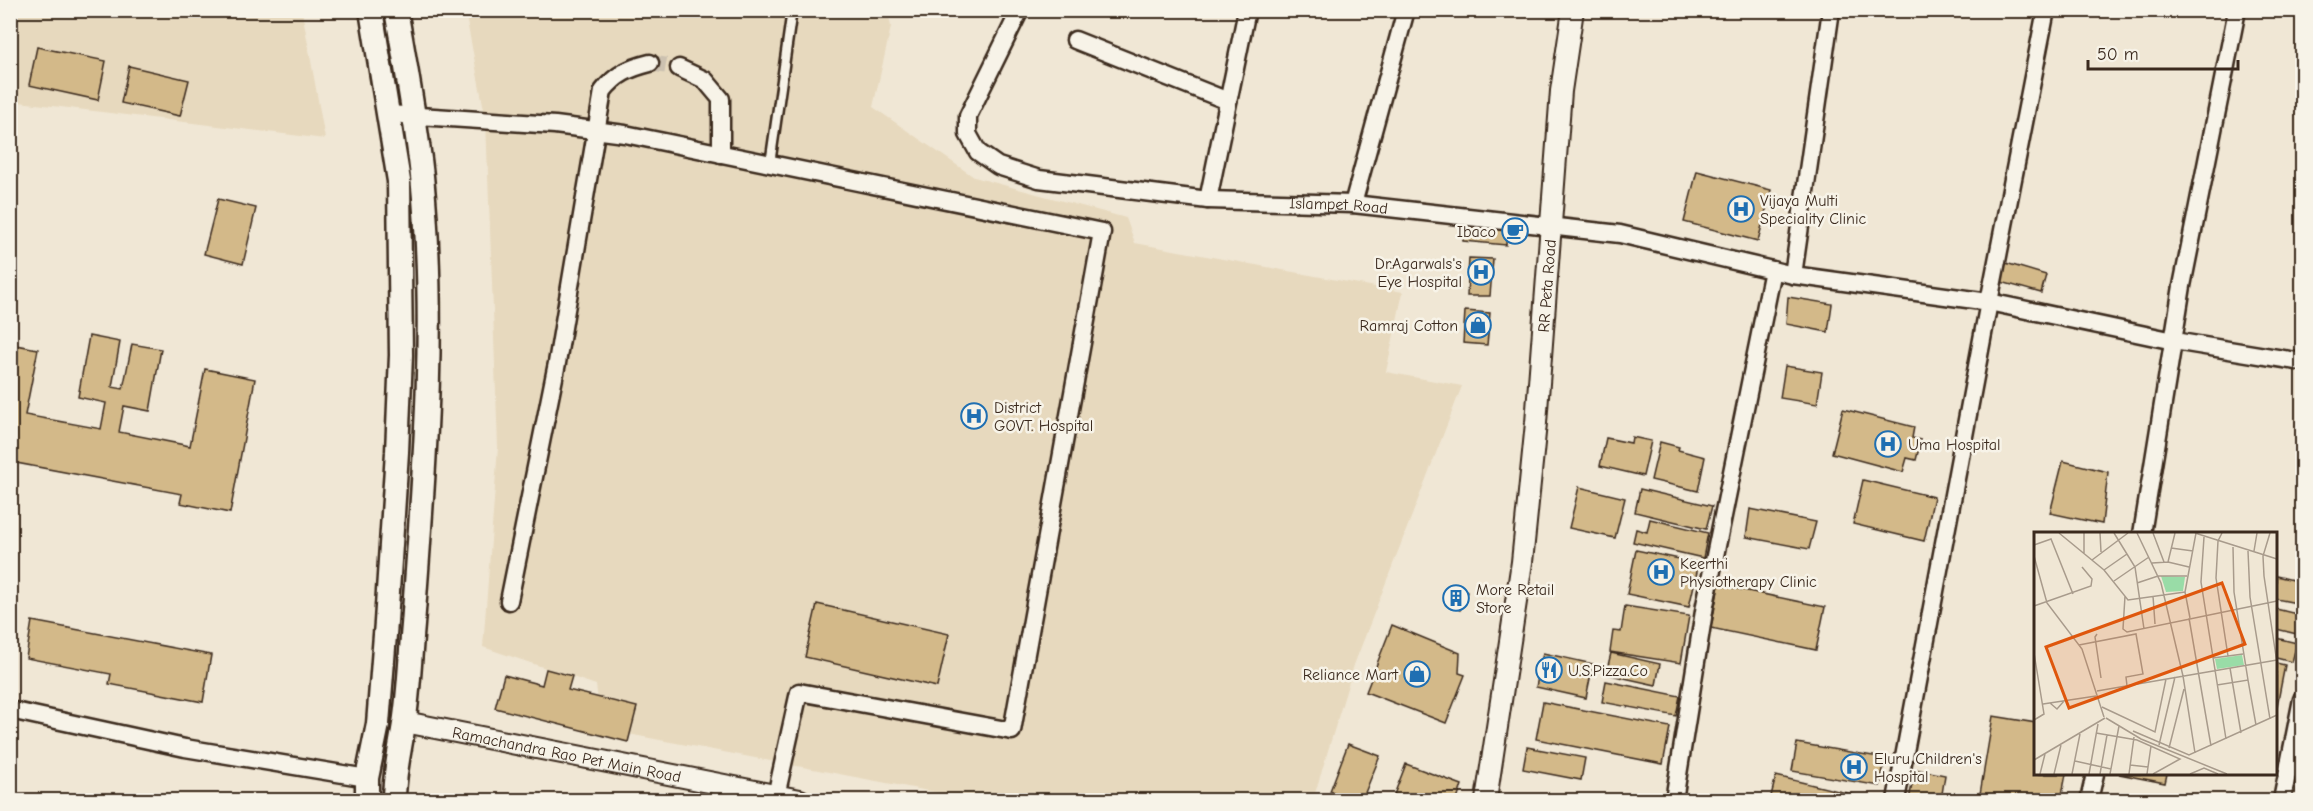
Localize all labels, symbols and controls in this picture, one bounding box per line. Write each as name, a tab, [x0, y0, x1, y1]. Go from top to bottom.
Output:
scale bar	[2088, 33, 2238, 71]
text: 50 m	[2097, 44, 2139, 65]
place label: Vijaya Multi Speciality Clinic	[1760, 192, 1867, 228]
street label: Islampet Road	[1289, 194, 1389, 218]
hospital icon: Vijaya Multi Speciality Clinic	[1726, 194, 1756, 224]
cafe icon: Ibaco	[1500, 216, 1530, 246]
place label: Ibaco	[1457, 223, 1496, 241]
street label: RR Peta Road	[1535, 239, 1560, 333]
place label: Dr.Agarwals's Eye Hospital	[1375, 255, 1462, 291]
hospital icon: Dr.Agarwals's Eye Hospital	[1466, 257, 1496, 287]
shop icon: Ramraj Cotton	[1463, 310, 1493, 340]
place label: Ramraj Cotton	[1360, 317, 1458, 335]
place label: District GOVT. Hospital	[994, 399, 1093, 435]
hospital icon: District GOVT. Hospital	[959, 401, 989, 431]
hospital icon: Uma Hospital	[1873, 429, 1903, 459]
place label: Uma Hospital	[1908, 436, 2000, 454]
inset map	[2034, 532, 2277, 775]
place label: Keerthi Physiotherapy Clinic	[1680, 555, 1817, 591]
hospital icon: Keerthi Physiotherapy Clinic	[1646, 557, 1676, 587]
place label: More Retail Store	[1476, 581, 1554, 617]
building icon: More Retail Store	[1441, 583, 1471, 613]
restaurant icon: U.S.Pizza.Co	[1534, 655, 1564, 685]
shop icon: Reliance Mart	[1402, 659, 1432, 689]
place label: U.S.Pizza.Co	[1568, 662, 1648, 680]
place label: Reliance Mart	[1303, 666, 1398, 684]
street label: Ramachandra Rao Pet Main Road	[451, 724, 683, 786]
place label: Eluru Children's Hospital	[1874, 750, 1982, 786]
hospital icon: Eluru Children's Hospital	[1839, 752, 1869, 782]

